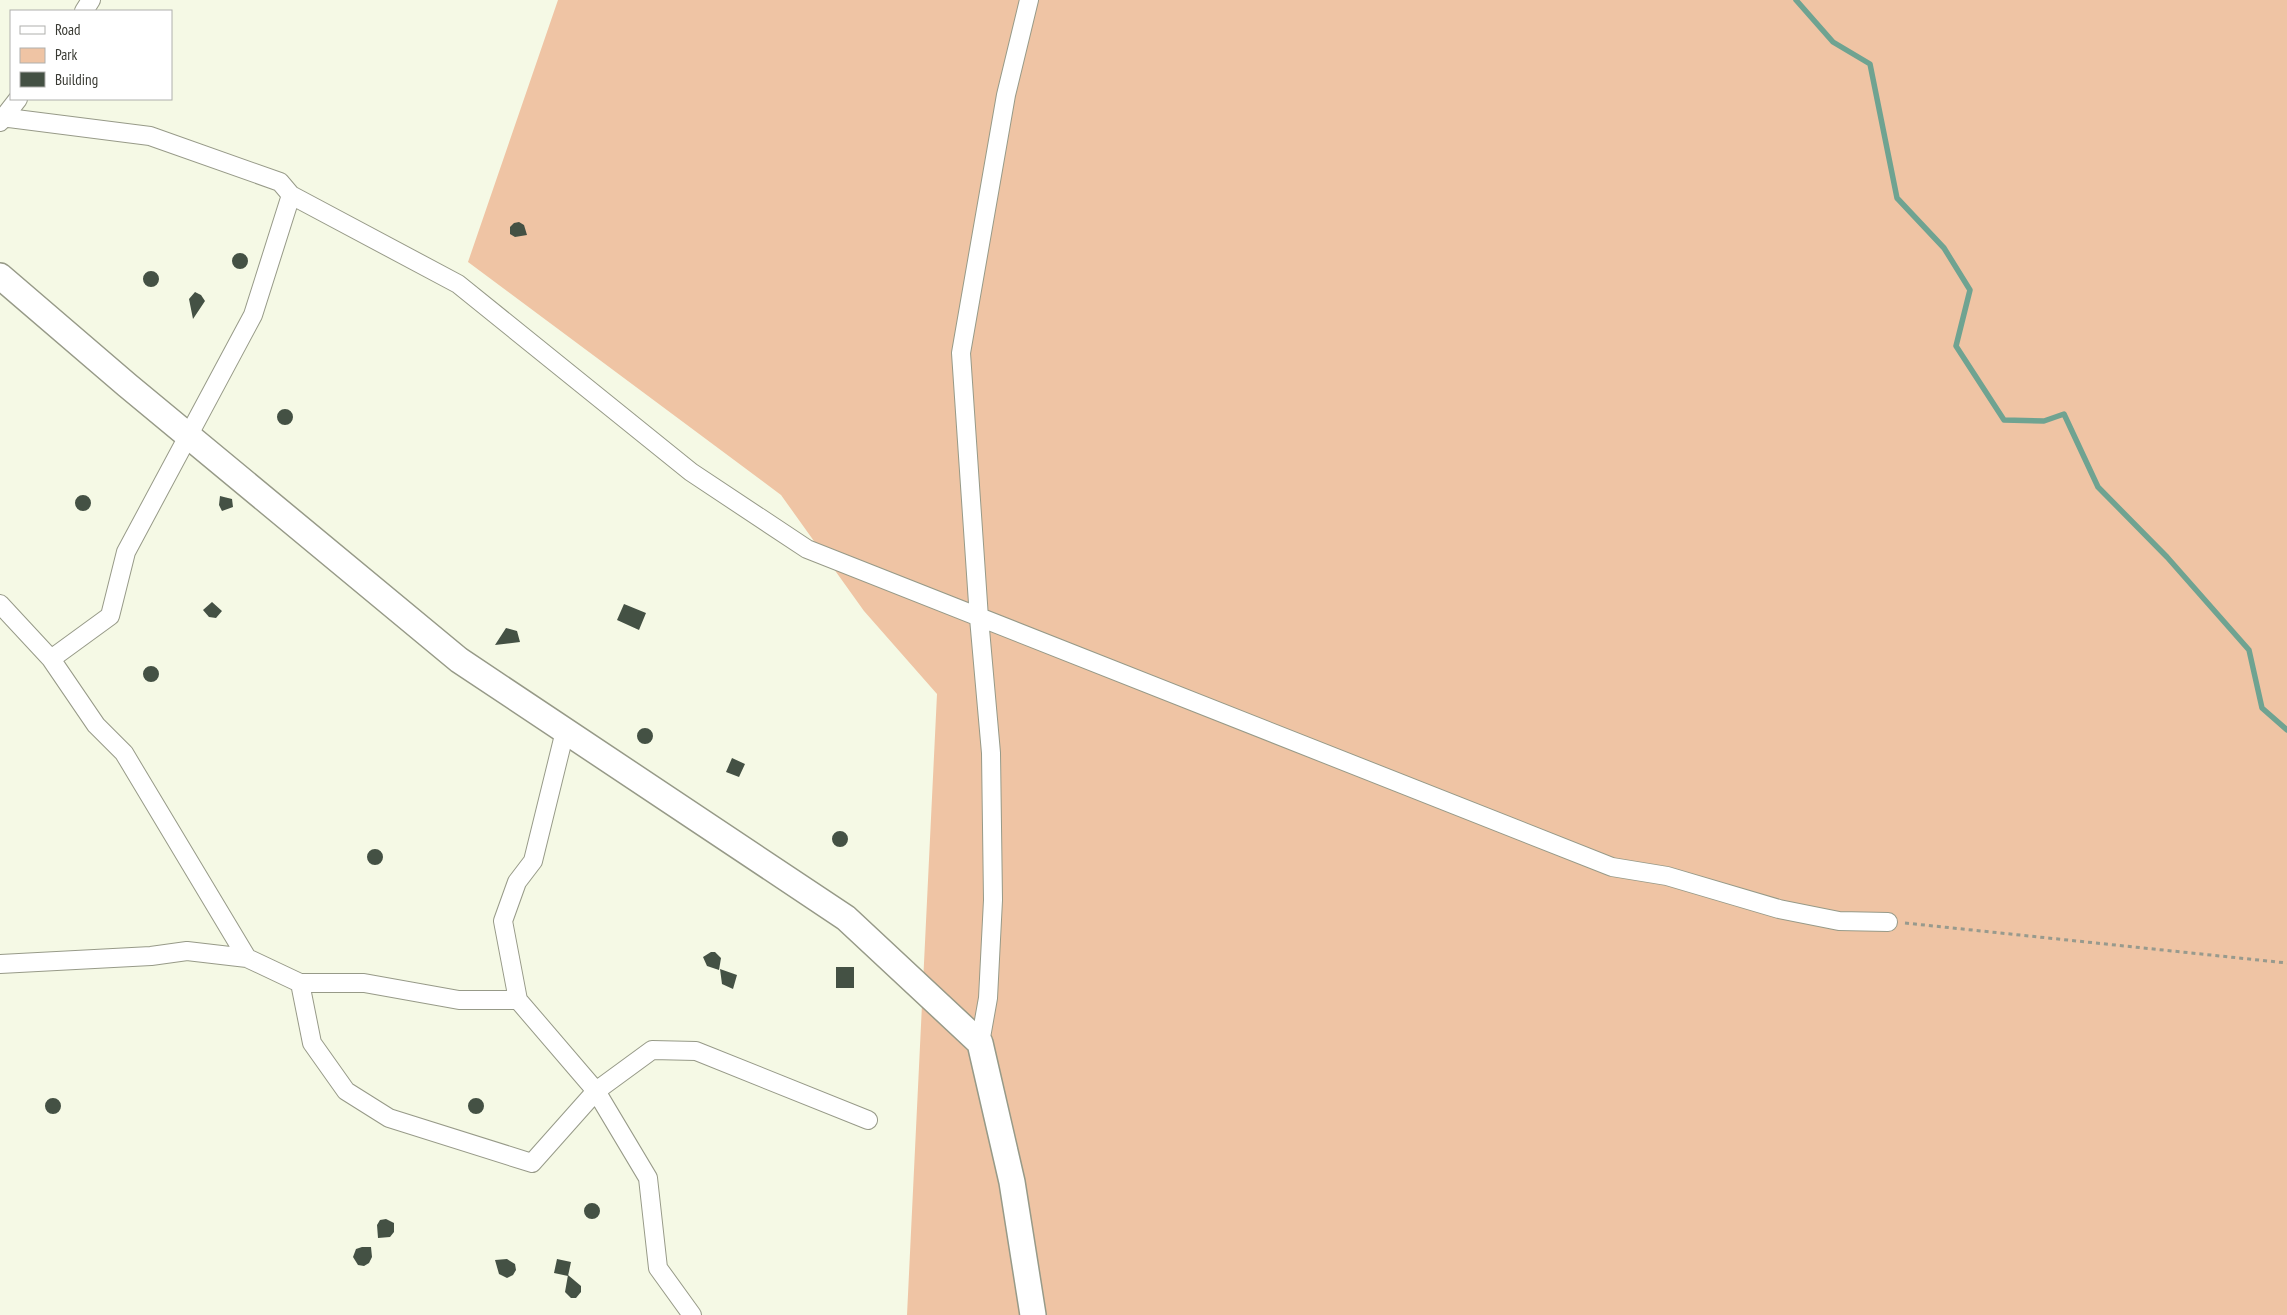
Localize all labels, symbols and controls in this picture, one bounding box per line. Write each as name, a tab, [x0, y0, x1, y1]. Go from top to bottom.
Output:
legend	[10, 10, 172, 100]
text: Road	[55, 20, 81, 39]
text: Park	[55, 45, 77, 64]
text: Building	[55, 70, 98, 89]

